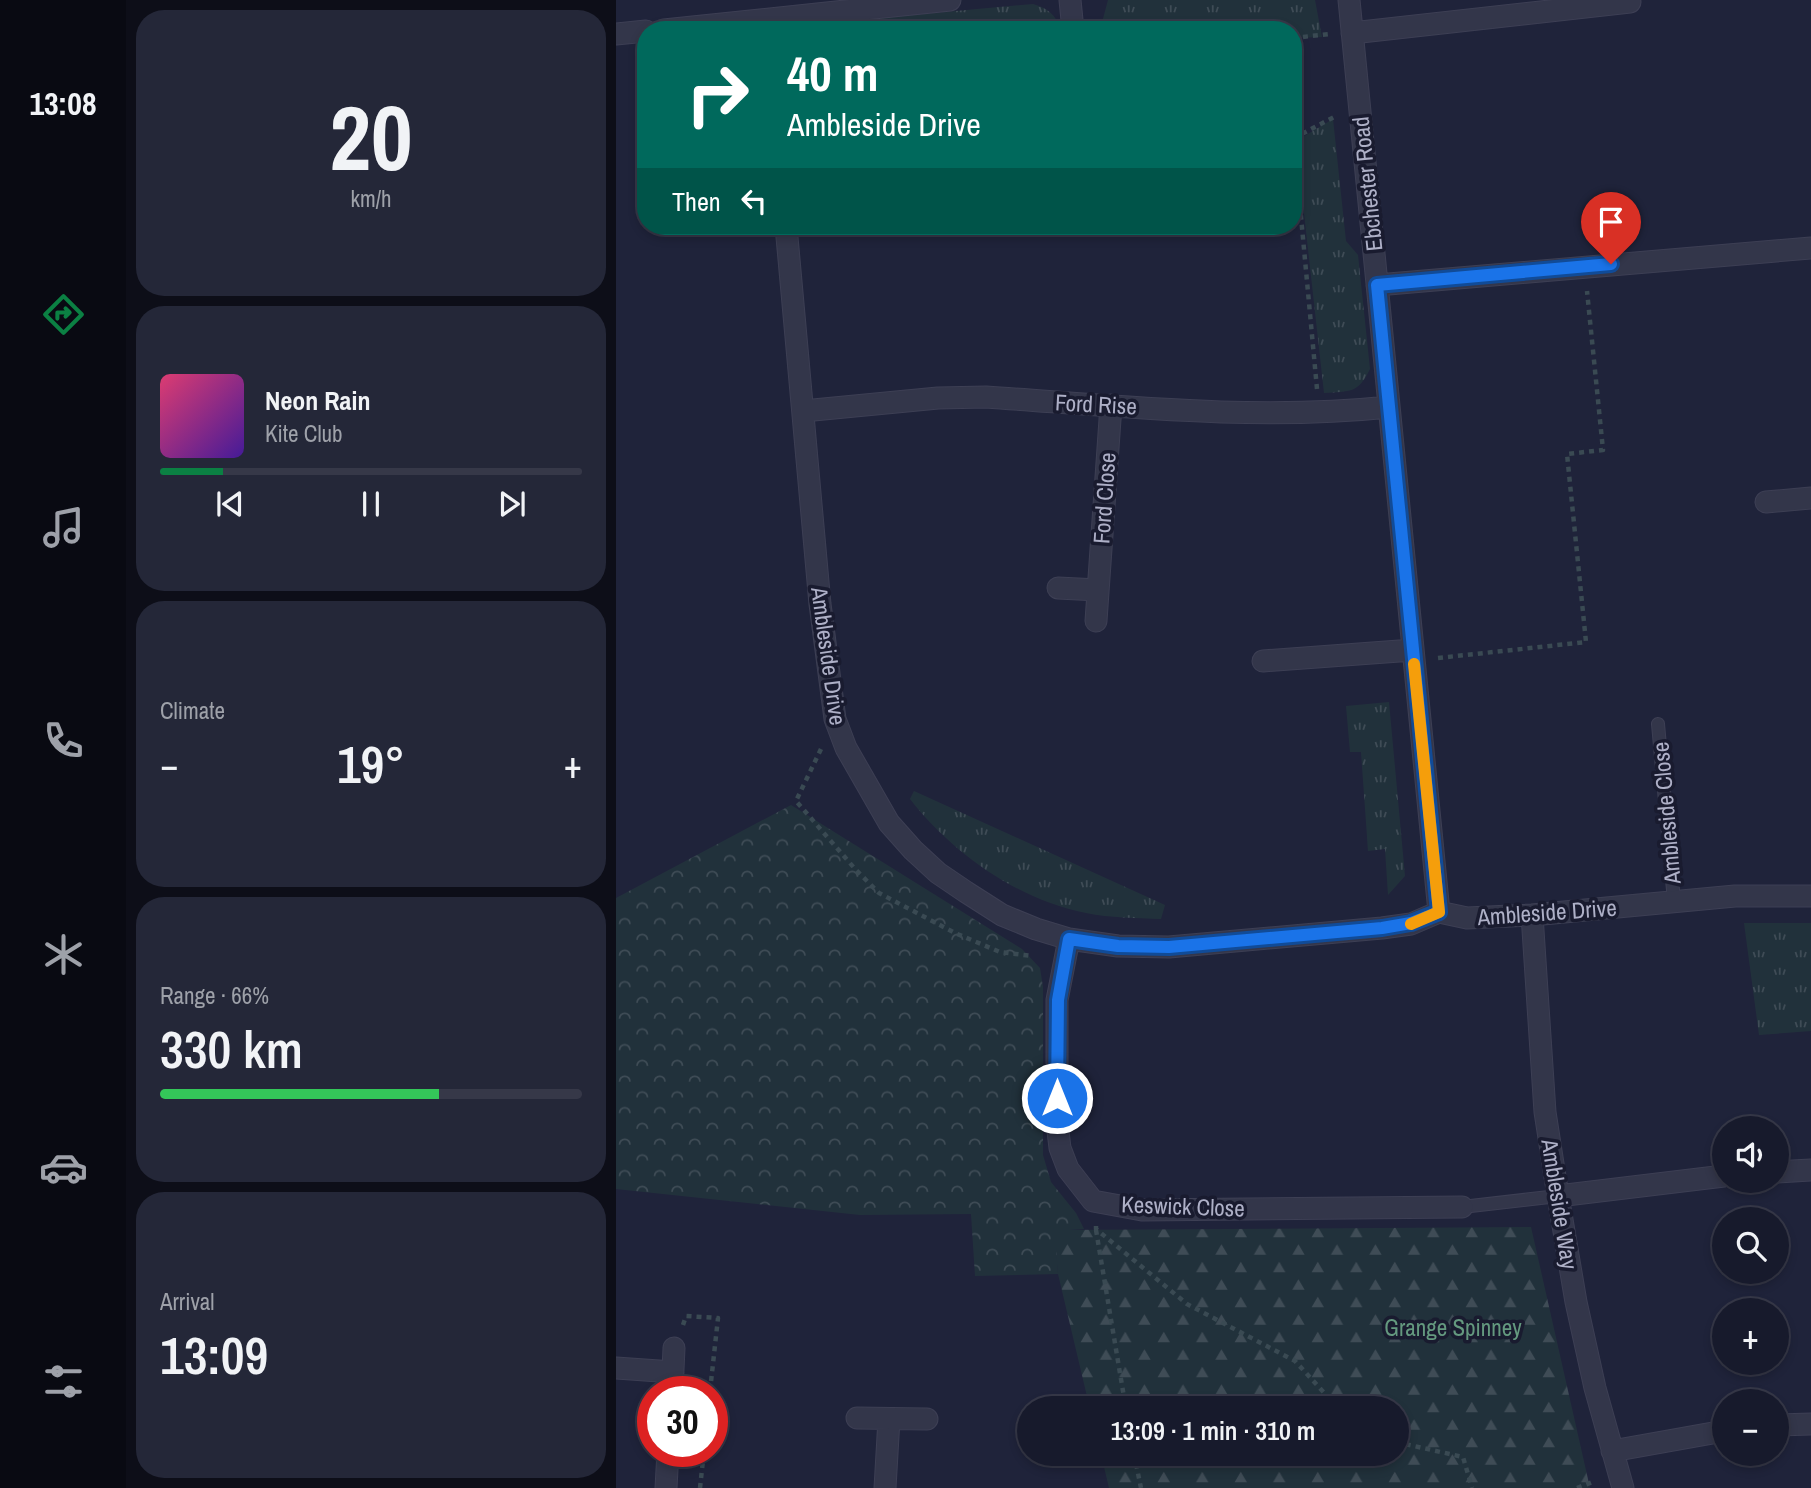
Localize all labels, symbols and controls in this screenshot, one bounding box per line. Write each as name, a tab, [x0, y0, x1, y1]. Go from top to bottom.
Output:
text: 40 m	[787, 40, 879, 106]
icon: right	[672, 49, 763, 140]
text: 20	[330, 76, 413, 198]
text: 13:08	[29, 82, 97, 125]
text: Ambleside Drive	[787, 103, 981, 146]
street label: Ebchester Road	[1345, 115, 1389, 253]
icon: left	[735, 182, 773, 220]
text: km/h	[351, 183, 391, 214]
text: Then	[672, 184, 721, 219]
pin	[1581, 192, 1641, 264]
icon: arrive	[1592, 203, 1630, 241]
icon: directions	[39, 290, 88, 339]
text: Neon Rain	[265, 383, 370, 418]
street label: Ford Rise	[1054, 386, 1138, 422]
text: Kite Club	[265, 418, 343, 449]
street label: Ford Close	[1085, 451, 1123, 545]
icon: previous	[211, 485, 249, 523]
icon: pause	[352, 485, 390, 523]
icon: next	[493, 485, 531, 523]
icon: music	[39, 503, 88, 552]
street label: Ambleside Drive	[804, 584, 854, 727]
text: Climate	[160, 695, 225, 726]
icon: phone	[39, 716, 88, 765]
text: 19°	[337, 729, 405, 799]
text: −	[160, 739, 178, 790]
text: +	[564, 739, 582, 790]
street label: Ambleside Close	[1644, 741, 1688, 886]
street label: Ambleside Drive	[1475, 892, 1618, 932]
icon: climate	[39, 930, 88, 979]
text: Range · 66%	[160, 980, 269, 1011]
text: 330 km	[160, 1014, 303, 1084]
position arrow	[1020, 1061, 1094, 1135]
map controls	[1712, 1116, 1789, 1466]
button: sound	[1712, 1116, 1789, 1193]
street label: Ambleside Way	[1534, 1136, 1586, 1272]
icon: car	[39, 1143, 88, 1192]
street label: Keswick Close	[1121, 1188, 1245, 1224]
button: search	[1712, 1207, 1789, 1284]
text: Arrival	[160, 1286, 215, 1317]
button: +	[1712, 1298, 1789, 1375]
park label: Grange Spinney	[1384, 1312, 1522, 1343]
text: 13:09	[160, 1320, 268, 1390]
icon: filters	[39, 1357, 88, 1406]
speed limit sign: 30	[637, 1376, 728, 1467]
button: −	[1712, 1389, 1789, 1466]
text: 13:09 · 1 min · 310 m	[1111, 1413, 1315, 1448]

